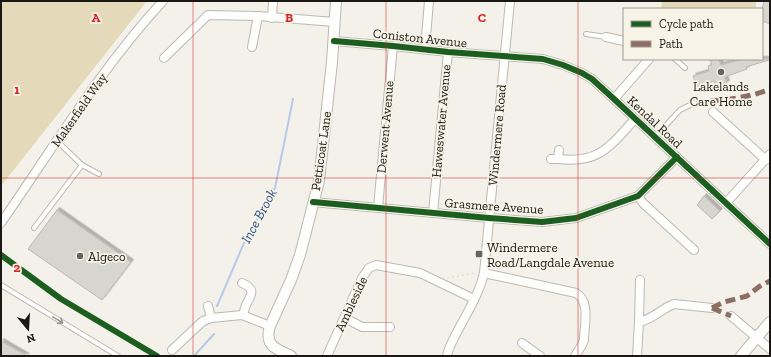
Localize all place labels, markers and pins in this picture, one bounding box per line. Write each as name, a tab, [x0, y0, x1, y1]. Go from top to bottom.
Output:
marker: Lakelands Care Home	[716, 67, 726, 77]
place label: Lakelands Care Home	[690, 79, 752, 109]
place label: Windermere Road/Langdale Avenue	[487, 240, 614, 270]
place label: Algeco	[88, 249, 126, 264]
marker: Windermere Road/Langdale Avenue	[474, 249, 484, 259]
marker: Algeco	[75, 251, 85, 261]

